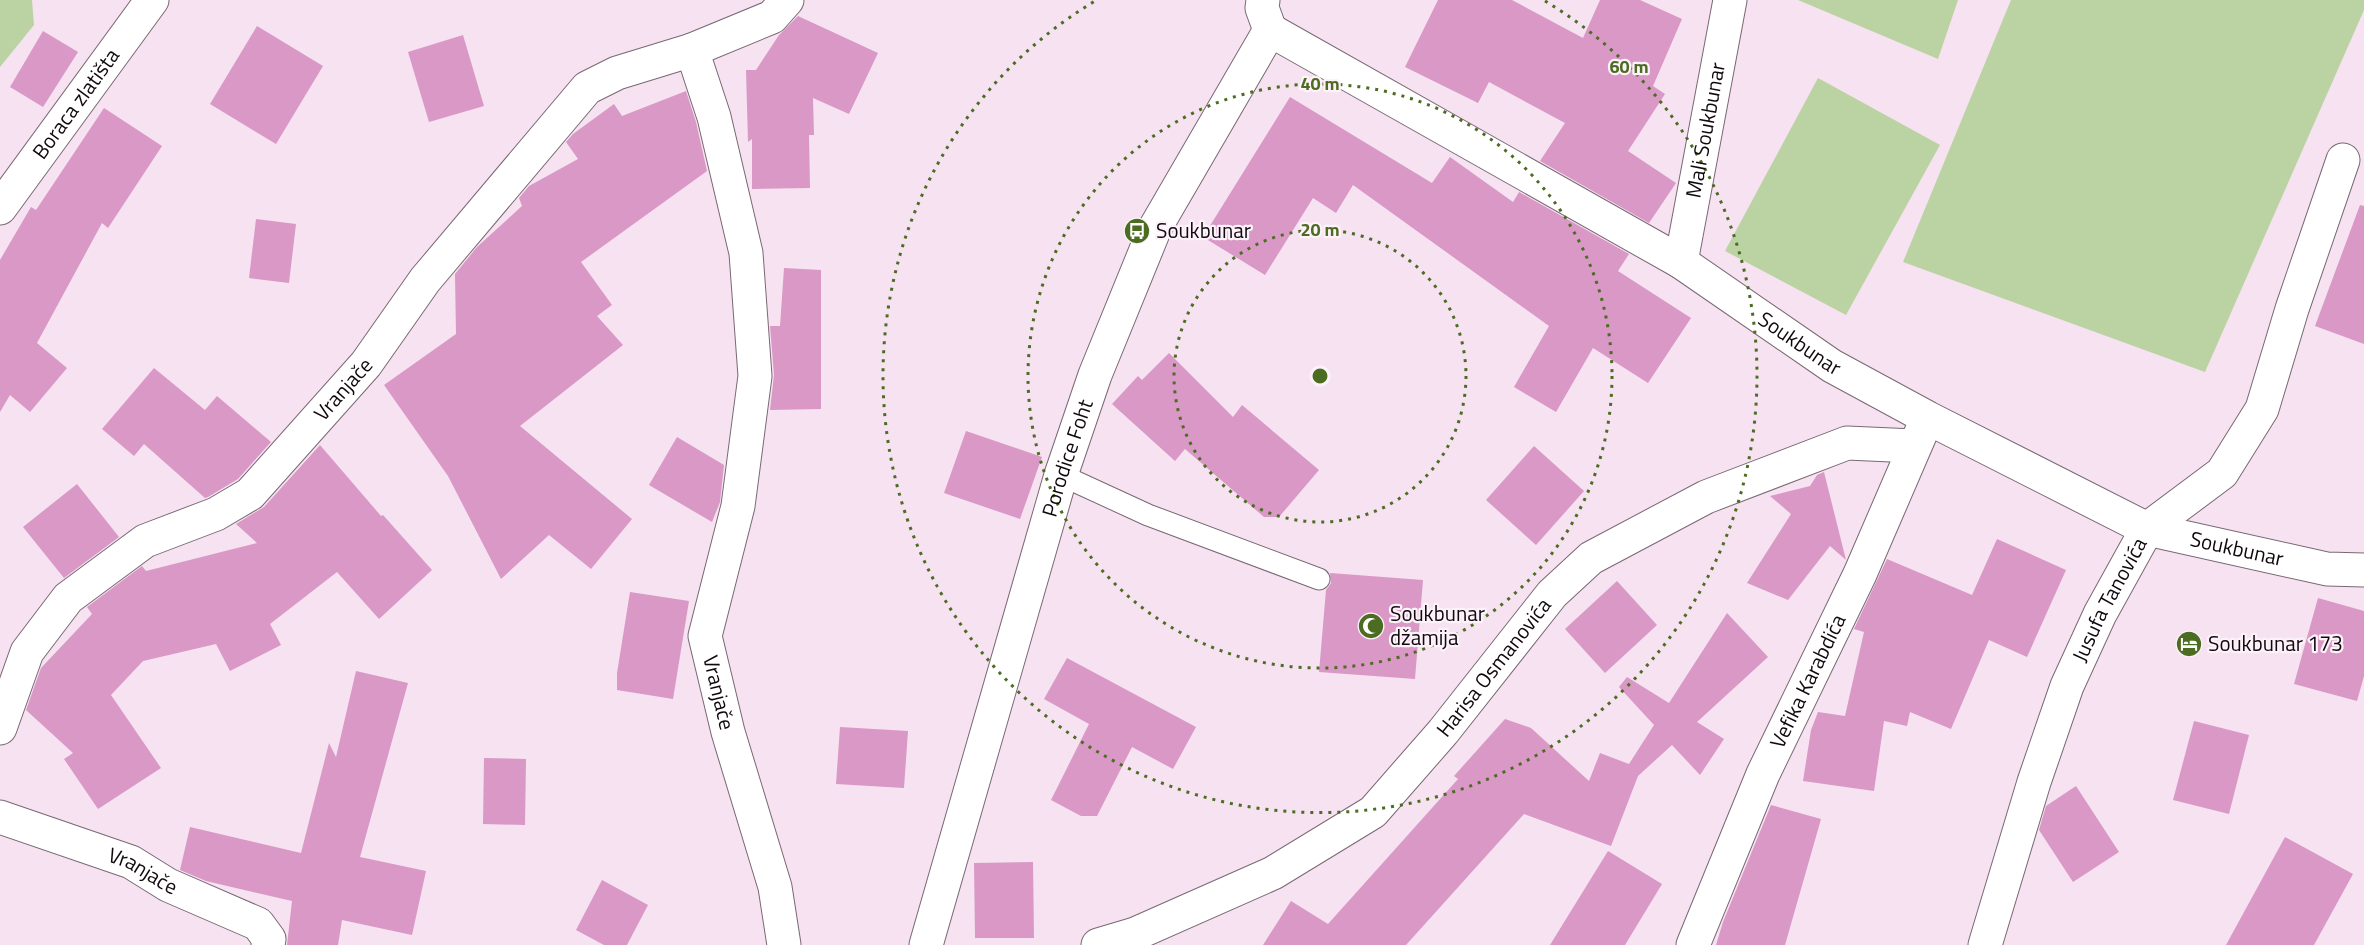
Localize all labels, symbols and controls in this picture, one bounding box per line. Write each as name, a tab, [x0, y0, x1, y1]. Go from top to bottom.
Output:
street label: Boraca zlatišta	[24, 41, 127, 165]
text: 60 m	[1609, 53, 1649, 80]
street label: Mali Soukbunar	[1676, 60, 1733, 201]
text: 40 m	[1300, 70, 1340, 97]
place label: Soukbunar	[1156, 214, 1251, 246]
bus stop icon: Soukbunar	[1122, 216, 1152, 246]
text: 20 m	[1300, 216, 1340, 243]
street label: Soukbunar	[1752, 303, 1847, 383]
street label: Vranjače	[306, 350, 380, 427]
centre of rings	[1310, 366, 1330, 386]
street label: Porodice Foht	[1033, 394, 1101, 520]
street label: Soukbunar	[2187, 522, 2287, 574]
street label: Jusufa Tanovića	[2063, 531, 2155, 667]
street label: Harisa Osmanovića	[1428, 590, 1559, 744]
place label: Soukbunar džamija	[1390, 597, 1485, 653]
street label: Vefika Karabdića	[1761, 608, 1854, 753]
mosque icon: Soukbunar džamija	[1356, 611, 1386, 641]
place label: Soukbunar 173	[2208, 627, 2343, 659]
hotel icon: Soukbunar 173	[2174, 629, 2204, 659]
street label: Vranjače	[695, 652, 744, 733]
street label: Vranjače	[104, 838, 183, 902]

